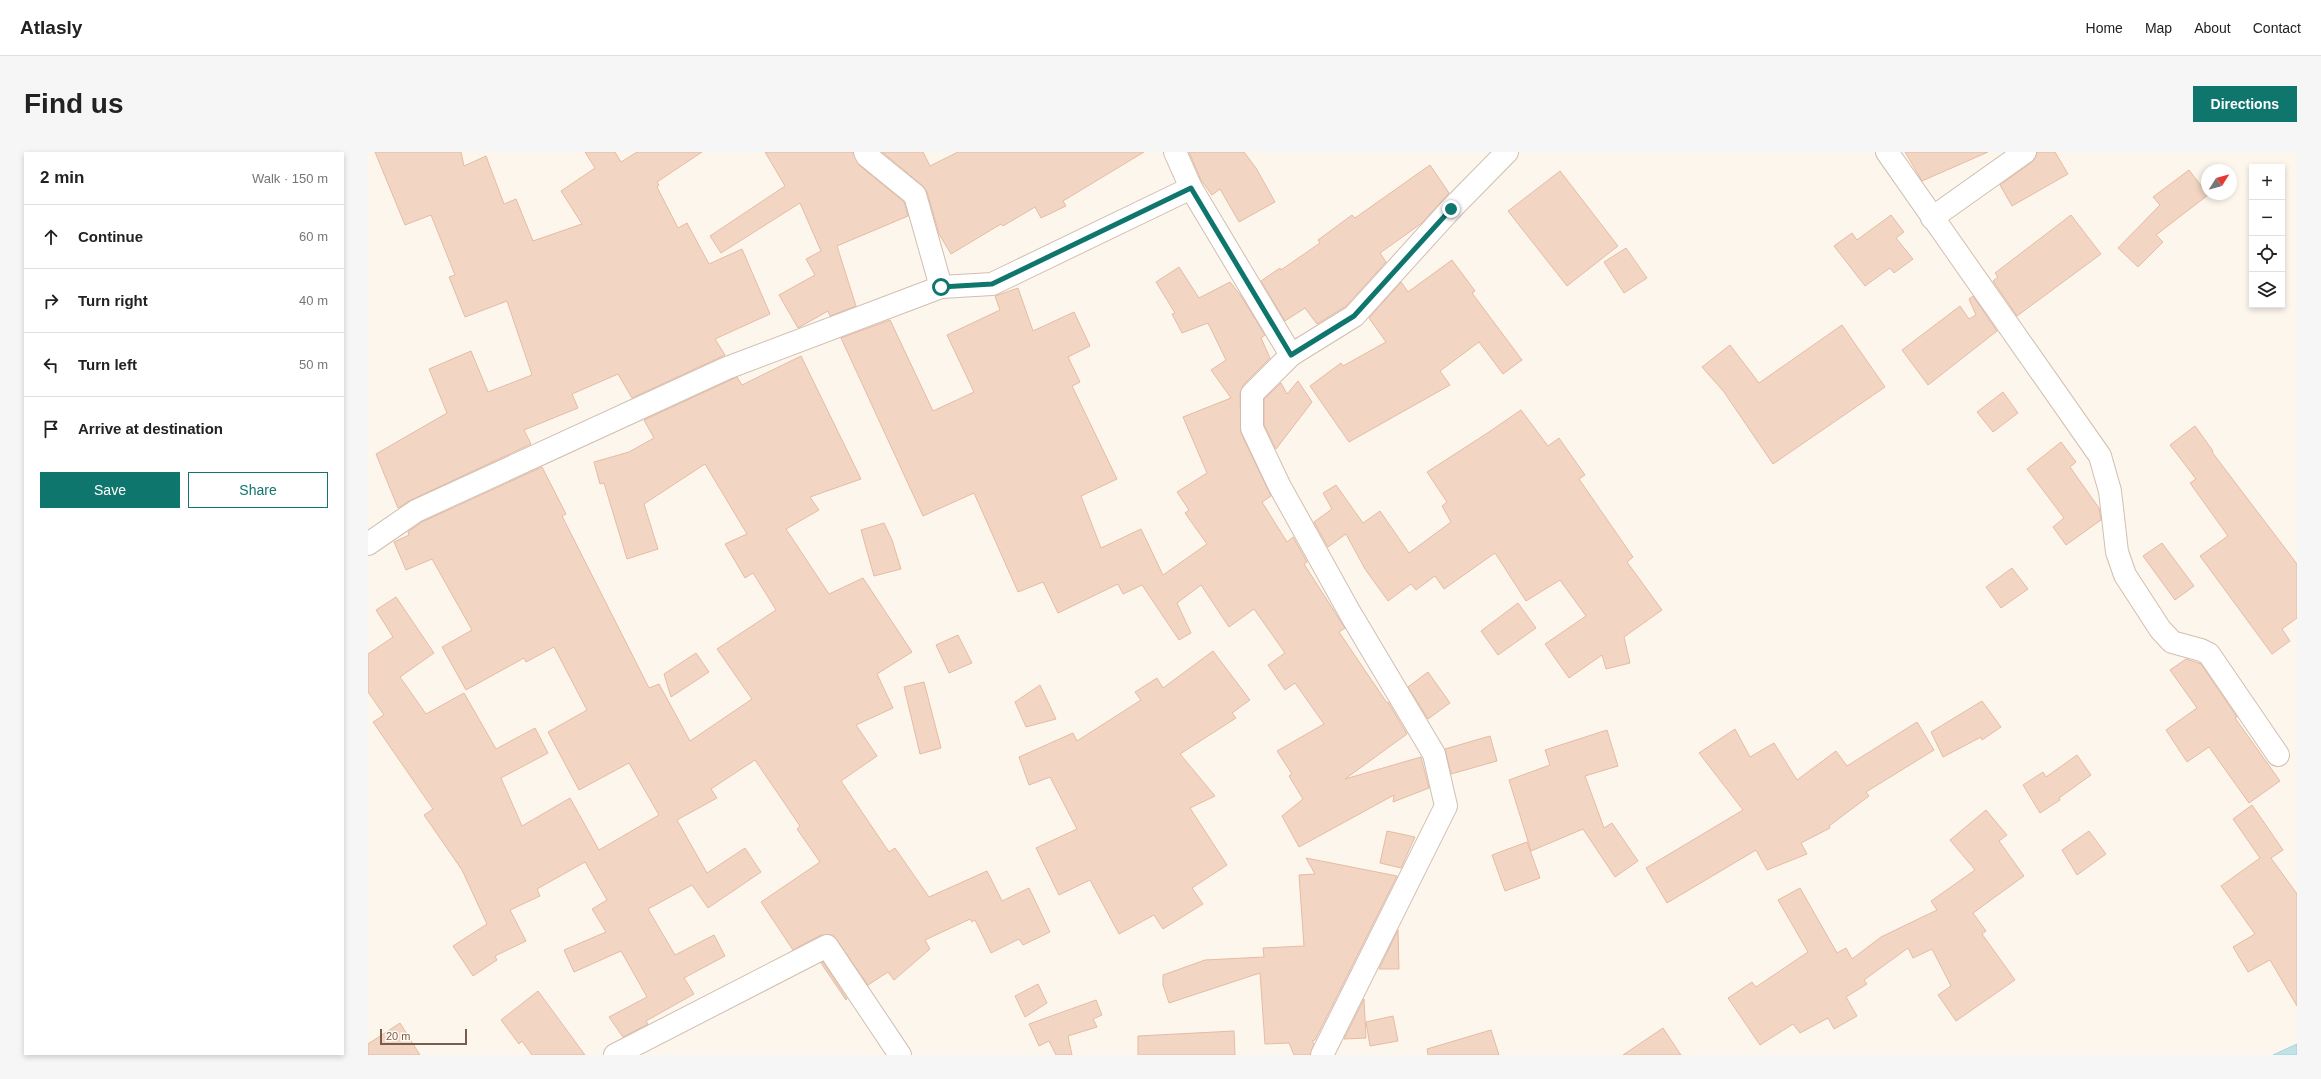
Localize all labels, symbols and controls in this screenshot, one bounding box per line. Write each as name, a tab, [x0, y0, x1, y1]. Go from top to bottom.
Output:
text: Atlasly	[20, 17, 82, 38]
text: Home	[2086, 20, 2123, 36]
text: Map	[2145, 20, 2172, 36]
text: About	[2194, 20, 2231, 36]
text: Contact	[2253, 20, 2301, 36]
button: Directions	[2193, 86, 2297, 122]
text: Find us	[24, 88, 124, 119]
north arrow	[2201, 164, 2237, 200]
map controls	[2249, 164, 2285, 308]
button: +	[2249, 164, 2285, 200]
text: 2 min	[40, 168, 84, 187]
text: Walk · 150 m	[252, 171, 328, 186]
route end	[1442, 200, 1460, 218]
button: −	[2249, 200, 2285, 236]
icon: ahead	[40, 226, 62, 248]
text: Continue	[78, 228, 143, 245]
text: 60 m	[299, 229, 328, 244]
button: locate	[2249, 236, 2285, 272]
button: layers	[2249, 272, 2285, 308]
route start	[932, 278, 950, 296]
icon: right	[40, 290, 62, 312]
text: Turn right	[78, 292, 148, 309]
text: 40 m	[299, 293, 328, 308]
icon: left	[40, 354, 62, 376]
text: Turn left	[78, 356, 137, 373]
text: 50 m	[299, 357, 328, 372]
icon: arrive	[40, 418, 62, 440]
text: Arrive at destination	[78, 420, 223, 437]
button: Save	[40, 472, 180, 508]
button: Share	[188, 472, 328, 508]
scale bar	[380, 1027, 467, 1046]
text: 20 m	[386, 1030, 410, 1042]

